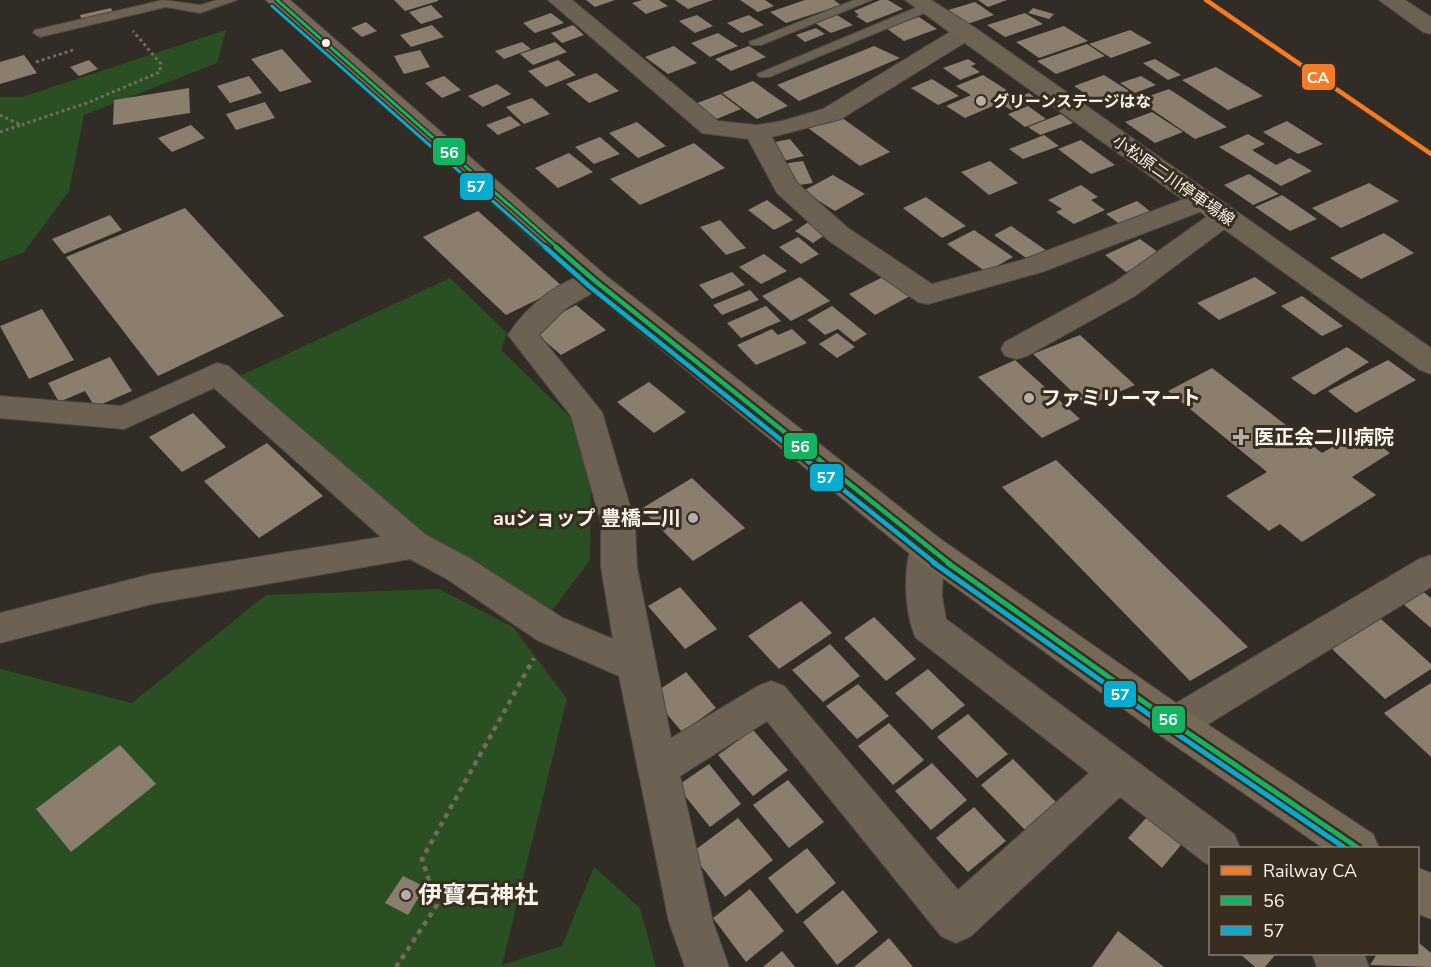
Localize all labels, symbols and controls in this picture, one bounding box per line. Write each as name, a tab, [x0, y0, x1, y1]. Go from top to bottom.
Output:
unlabelled marker	[320, 37, 332, 49]
line badge: CA	[1301, 63, 1336, 91]
text: CA	[1307, 67, 1329, 89]
place label: グリーンステージはな	[993, 91, 1152, 113]
marker: グリーンステージはな	[974, 94, 988, 108]
street label: 小松原二川停車場線	[1108, 131, 1239, 231]
line badge: 56	[432, 137, 466, 166]
text: 56	[439, 142, 459, 164]
line badge: 57	[459, 172, 494, 201]
text: 57	[466, 176, 486, 198]
place label: ファミリーマート	[1041, 385, 1201, 412]
marker: ファミリーマート	[1022, 391, 1036, 405]
place label: 医正会二川病院	[1254, 424, 1394, 451]
marker: 医正会二川病院	[1232, 428, 1250, 446]
line badge: 56	[783, 432, 818, 460]
text: 56	[790, 436, 810, 458]
line badge: 57	[809, 463, 844, 492]
text: 57	[816, 467, 836, 489]
place label: auショップ 豊橋二川	[493, 505, 681, 532]
marker: auショップ 豊橋二川	[686, 511, 700, 525]
line badge: 57	[1103, 680, 1137, 708]
text: 57	[1110, 684, 1130, 706]
line badge: 56	[1151, 705, 1186, 734]
text: 56	[1158, 709, 1178, 731]
legend	[1209, 847, 1419, 955]
text: Railway CA	[1263, 859, 1357, 883]
place label: 伊寶石神社	[418, 879, 538, 911]
marker: 伊寶石神社	[399, 888, 413, 902]
text: 56	[1263, 889, 1285, 913]
text: 57	[1263, 919, 1285, 943]

